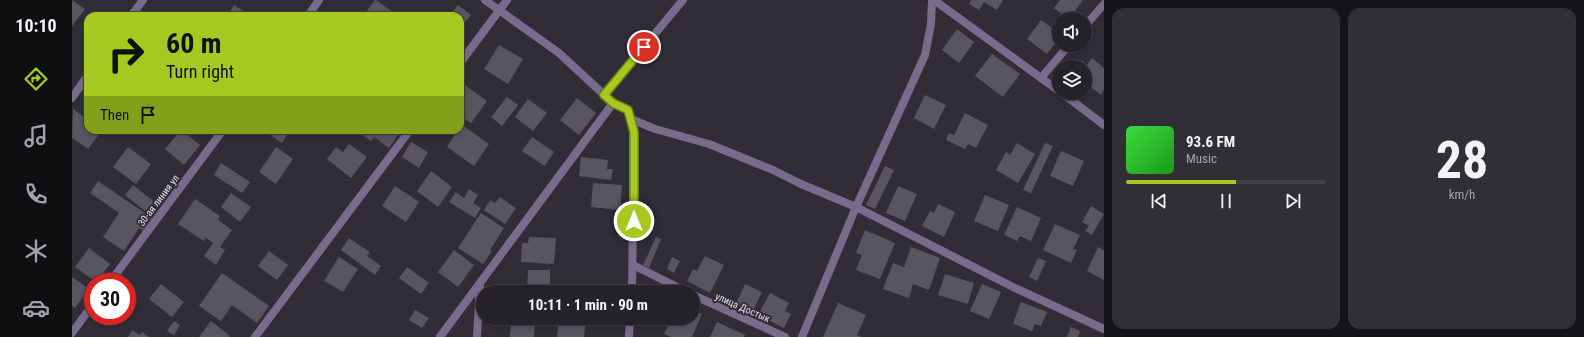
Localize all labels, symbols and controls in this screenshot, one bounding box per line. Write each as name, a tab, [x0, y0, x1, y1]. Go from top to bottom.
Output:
map controls	[1052, 12, 1092, 100]
button: sound	[1052, 12, 1092, 52]
text: 10:10	[15, 15, 57, 36]
text: 60 m	[166, 27, 222, 60]
icon: right	[100, 28, 152, 80]
pin	[627, 30, 661, 64]
icon: arrive	[633, 36, 655, 58]
button: layers	[1052, 60, 1092, 100]
text: Turn right	[166, 61, 234, 82]
icon: directions	[22, 65, 50, 93]
icon: arrive	[137, 104, 159, 126]
text: Then	[100, 106, 129, 124]
icon: music	[22, 122, 50, 150]
text: 28	[1436, 130, 1488, 191]
text: 93.6 FM	[1186, 133, 1235, 151]
text: Music	[1186, 151, 1217, 166]
street label: 30-ая линия ул	[136, 173, 181, 228]
icon: phone	[22, 180, 50, 208]
text: km/h	[1449, 187, 1475, 202]
icon: previous	[1148, 190, 1170, 212]
icon: pause	[1215, 190, 1237, 212]
icon: next	[1282, 190, 1304, 212]
position arrow	[613, 200, 655, 242]
icon: climate	[22, 237, 50, 265]
speed limit sign: 30	[84, 273, 136, 325]
street label: улица Достык	[714, 291, 772, 324]
icon: car	[22, 294, 50, 322]
text: 10:11 · 1 min · 90 m	[528, 296, 648, 314]

